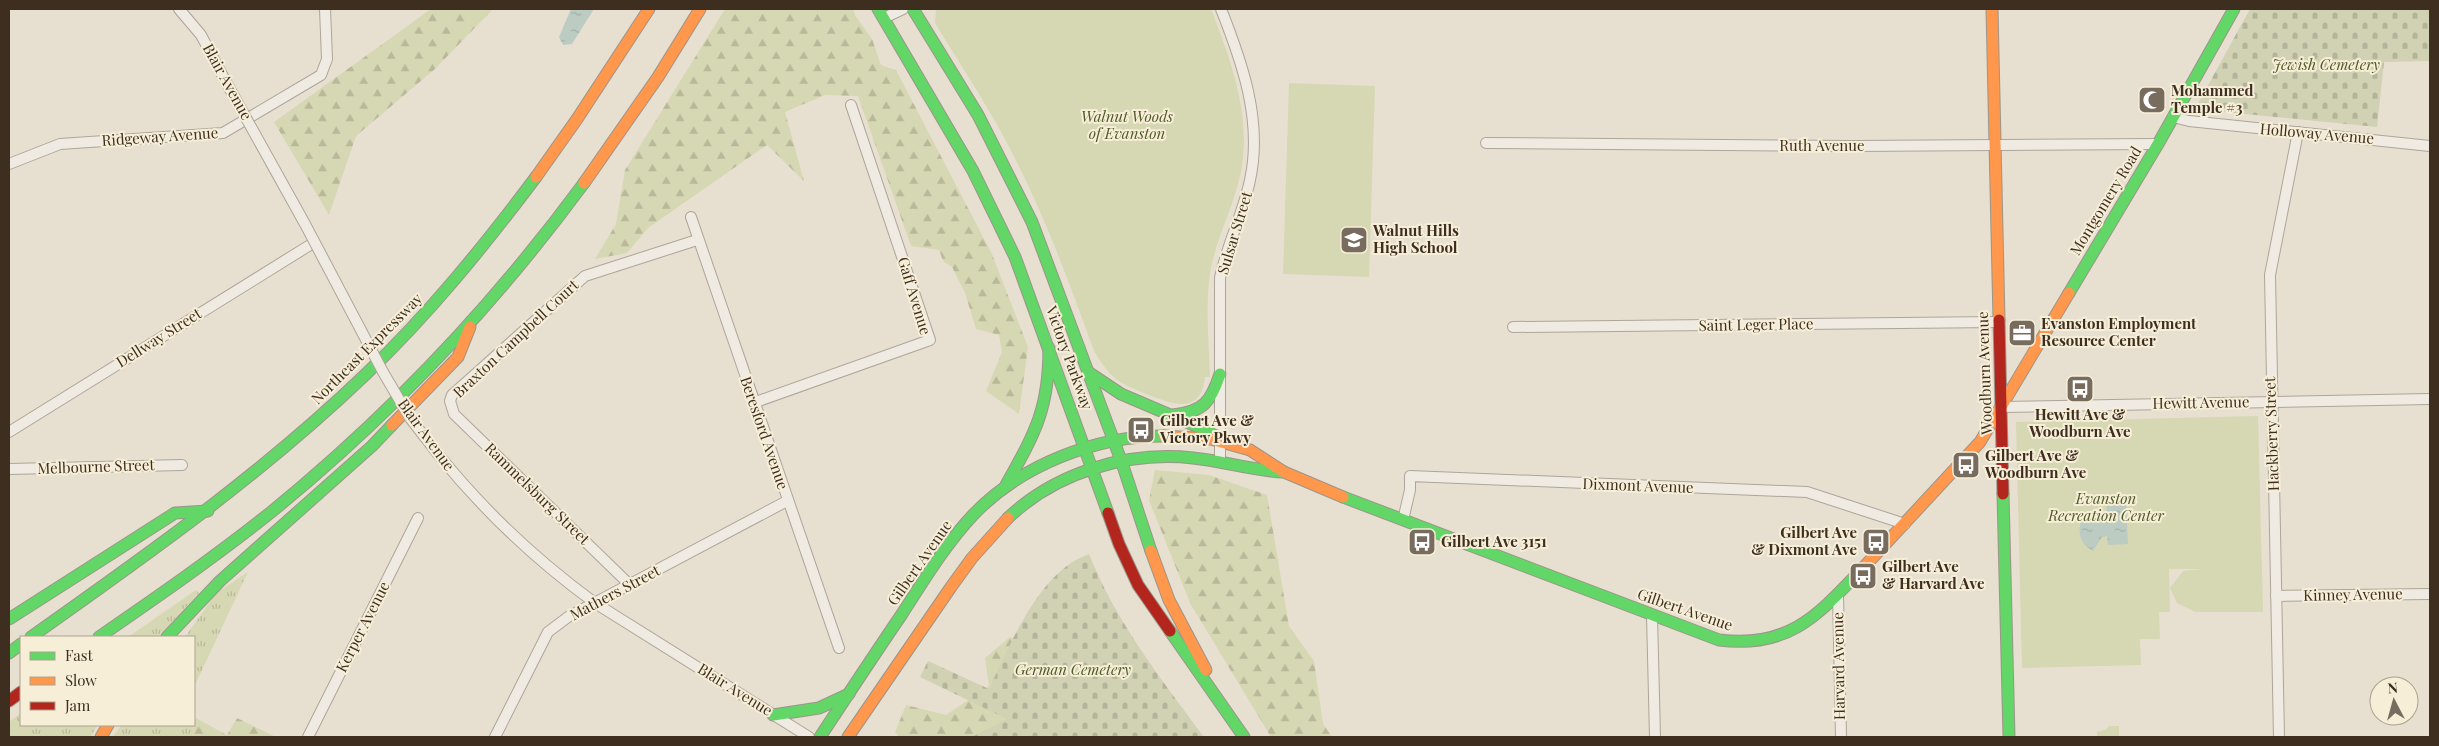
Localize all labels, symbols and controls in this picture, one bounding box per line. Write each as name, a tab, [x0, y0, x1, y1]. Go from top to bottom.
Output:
street label: Blair Avenue	[199, 40, 257, 123]
park label: Jewish Cemetery	[2272, 54, 2380, 74]
place label: Mohammed Temple #3	[2171, 80, 2254, 117]
mosque icon: Mohammed Temple #3	[2137, 85, 2167, 115]
park label: Walnut Woods of Evanston	[1081, 106, 1173, 143]
street label: Holloway Avenue	[2259, 118, 2375, 148]
street label: Ridgeway Avenue	[101, 122, 219, 150]
street label: Ruth Avenue	[1779, 135, 1865, 155]
street label: Montgomery Road	[2065, 142, 2146, 259]
street label: Sulsar Street	[1212, 188, 1256, 277]
place label: Walnut Hills High School	[1372, 220, 1459, 257]
school or university icon: Walnut Hills High School	[1339, 225, 1369, 255]
street label: Gaff Avenue	[894, 254, 936, 337]
street label: Braxton Campbell Court	[448, 274, 583, 402]
street label: Northeast Expressway	[306, 288, 426, 408]
street label: Victory Parkway	[1042, 302, 1098, 413]
street label: Dellway Street	[112, 303, 205, 371]
street label: Woodburn Avenue	[1972, 311, 1996, 436]
street label: Saint Leger Place	[1698, 313, 1814, 335]
place label: Evanston Employment Resource Center	[2041, 313, 2197, 350]
office icon: Evanston Employment Resource Center	[2007, 318, 2037, 348]
street label: Beresford Avenue	[736, 373, 794, 492]
bus stop icon: Hewitt Ave & Woodburn Ave	[2065, 374, 2095, 404]
street label: Hackberry Street	[2259, 376, 2283, 492]
street label: Hewitt Avenue	[2152, 391, 2250, 413]
street label: Blair Avenue	[394, 394, 460, 474]
place label: Hewitt Ave & Woodburn Ave	[2028, 404, 2131, 441]
place label: Gilbert Ave & Victory Pkwy	[1159, 410, 1254, 447]
bus stop icon: Gilbert Ave & Victory Pkwy	[1126, 415, 1156, 445]
street label: Rammelsburg Street	[481, 438, 595, 549]
place label: Gilbert Ave & Woodburn Ave	[1984, 445, 2087, 482]
bus stop icon: Gilbert Ave & Woodburn Ave	[1951, 450, 1981, 480]
street label: Melbourne Street	[37, 454, 156, 478]
street label: Dixmont Avenue	[1582, 473, 1694, 497]
park label: Evanston Recreation Center	[2047, 488, 2164, 525]
street label: Gilbert Avenue	[882, 516, 956, 609]
place label: Gilbert Ave & Dixmont Ave	[1751, 522, 1857, 559]
bus stop icon: Gilbert Ave 3151	[1407, 527, 1437, 557]
bus stop icon: Gilbert Ave & Dixmont Ave	[1861, 527, 1891, 557]
place label: Gilbert Ave 3151	[1441, 531, 1547, 551]
place label: Gilbert Ave & Harvard Ave	[1882, 556, 1985, 593]
street label: Mathers Street	[566, 560, 664, 624]
bus stop icon: Gilbert Ave & Harvard Ave	[1848, 561, 1878, 591]
street label: Kerper Avenue	[331, 578, 394, 675]
street label: Gilbert Avenue	[1635, 583, 1736, 635]
street label: Kinney Avenue	[2303, 583, 2403, 605]
street label: Harvard Avenue	[1827, 612, 1849, 720]
legend	[20, 636, 195, 726]
text: Fast	[65, 645, 94, 665]
street label: Blair Avenue	[694, 658, 777, 720]
park label: German Cemetery	[1015, 659, 1131, 679]
text: Slow	[65, 670, 97, 690]
north arrow	[2369, 676, 2419, 726]
text: N	[2387, 678, 2399, 698]
text: Jam	[64, 695, 91, 715]

